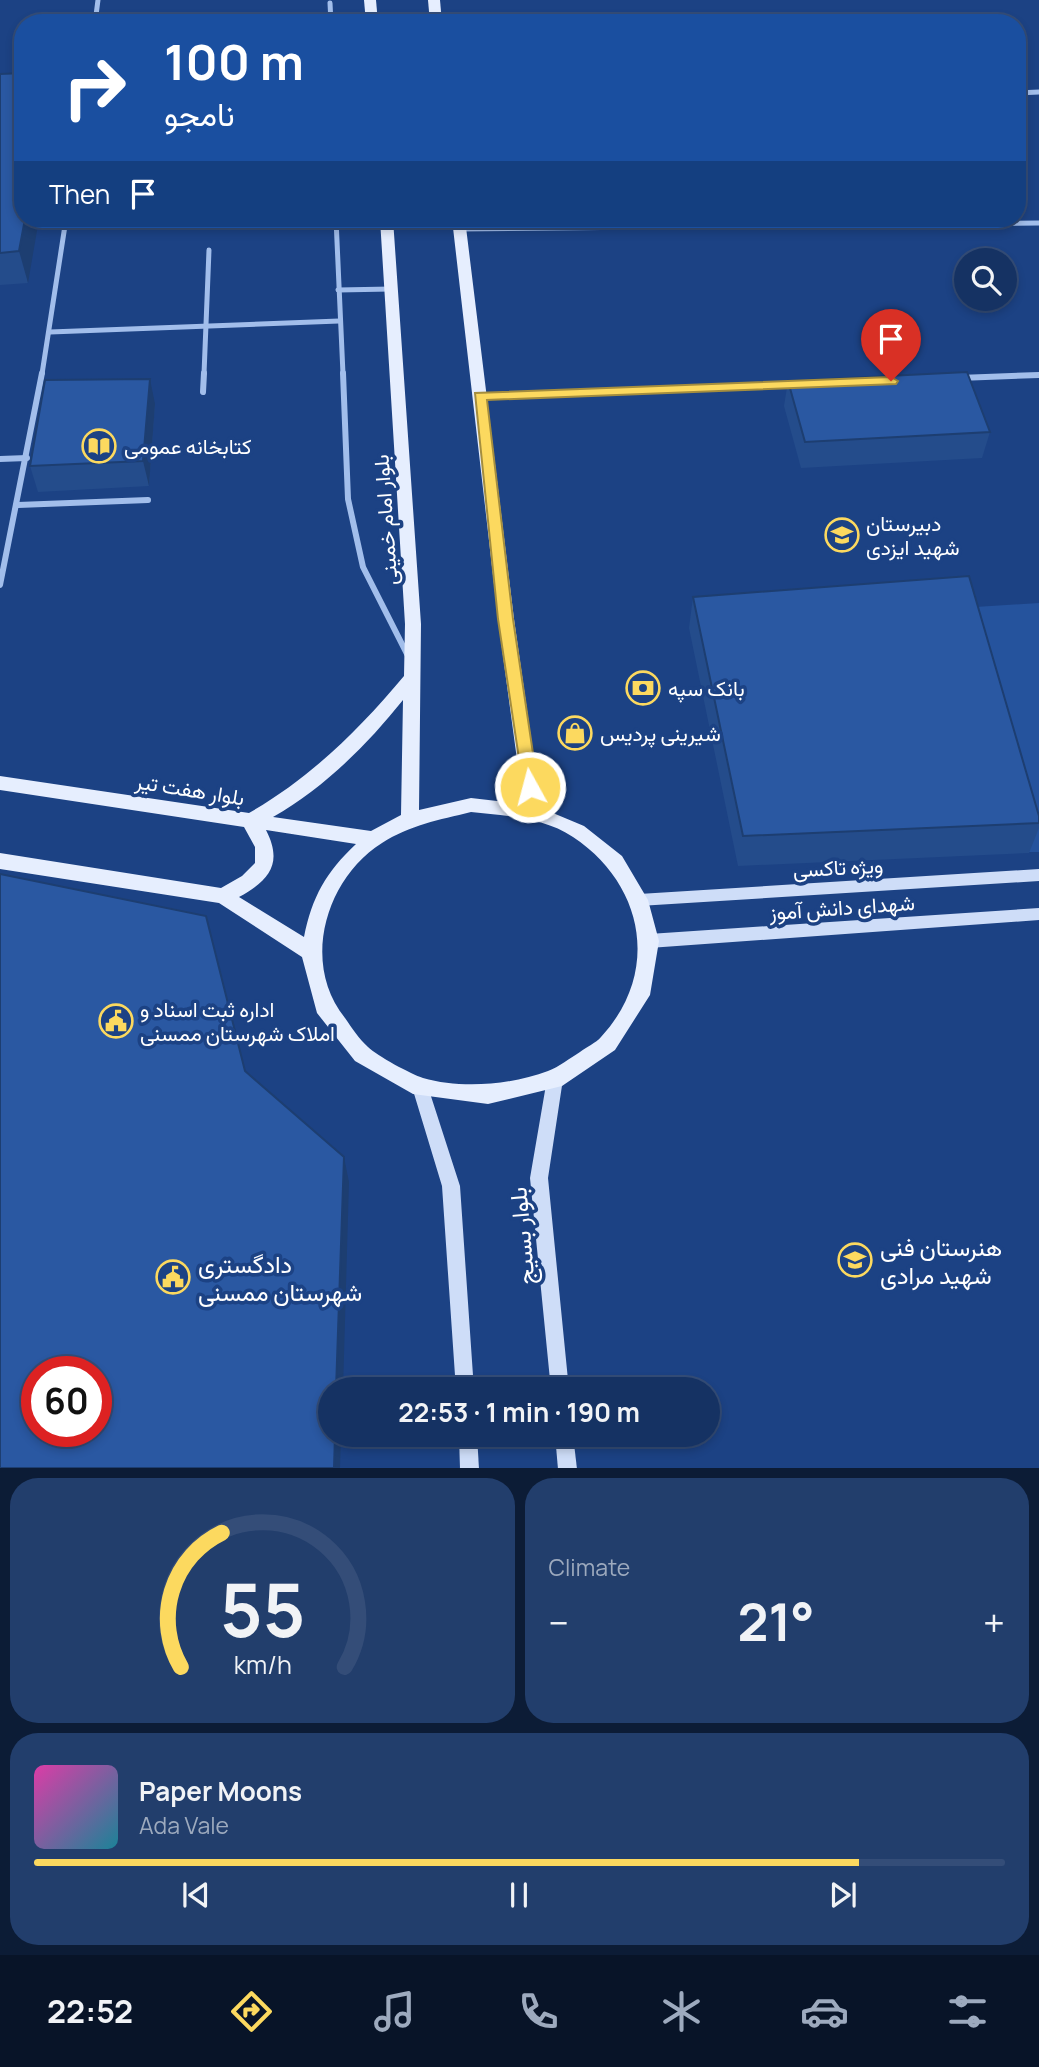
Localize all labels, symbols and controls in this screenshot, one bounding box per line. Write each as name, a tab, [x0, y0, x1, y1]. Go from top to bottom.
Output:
text: 100 m	[164, 28, 304, 95]
icon: right	[49, 42, 140, 133]
text: نامجو	[164, 92, 235, 136]
icon: arrive	[124, 175, 162, 213]
text: Then	[49, 176, 110, 212]
map controls	[954, 248, 1017, 311]
button: search	[954, 248, 1017, 311]
pin	[861, 309, 921, 381]
icon: arrive	[872, 320, 910, 358]
library icon: کتابخانه عمومی	[80, 427, 118, 465]
place label: کتابخانه عمومی	[124, 432, 252, 460]
street label: بلوار امام خمينی	[366, 454, 405, 586]
place label: دبیرستان شهید ایزدی	[866, 509, 959, 561]
school or university icon: دبیرستان شهید ایزدی	[823, 516, 861, 554]
bank icon: بانک سپه	[624, 669, 662, 707]
place label: بانک سپه	[668, 674, 745, 703]
shop icon: شیرینی پردیس	[556, 714, 594, 752]
place label: شیرینی پردیس	[600, 719, 721, 748]
position arrow	[493, 750, 567, 824]
street label: بلوار هفت تیر	[132, 766, 247, 811]
street label: ویژه تاکسی	[792, 851, 884, 883]
street label: شهدای دانش آموز	[767, 888, 916, 926]
place label: اداره ثبت اسناد و املاک شهرستان ممسنی	[140, 995, 335, 1047]
public building icon: اداره ثبت اسناد و املاک شهرستان ممسنی	[97, 1002, 135, 1040]
street label: بلوار بسیج	[500, 1186, 544, 1286]
place label: هنرستان فنی شهید مرادی	[880, 1230, 1002, 1291]
school or university icon: هنرستان فنی شهید مرادی	[836, 1241, 874, 1279]
place label: دادگستری شهرستان ممسنی	[198, 1247, 362, 1308]
public building icon: دادگستری شهرستان ممسنی	[154, 1258, 192, 1296]
speed limit sign: 60	[21, 1356, 112, 1447]
text: 22:53 · 1 min · 190 m	[398, 1394, 640, 1430]
text: Climate	[549, 1551, 630, 1583]
text: 55	[220, 1559, 305, 1659]
text: 21°	[737, 1586, 815, 1657]
text: −	[549, 1596, 569, 1648]
text: +	[983, 1596, 1005, 1648]
text: km/h	[233, 1646, 291, 1681]
text: Paper Moons	[139, 1773, 302, 1809]
text: Ada Vale	[139, 1809, 229, 1841]
icon: previous	[177, 1876, 215, 1914]
icon: pause	[500, 1876, 538, 1914]
icon: next	[824, 1876, 862, 1914]
icon: directions	[227, 1987, 276, 2036]
icon: music	[370, 1987, 419, 2036]
icon: phone	[514, 1987, 563, 2036]
icon: climate	[657, 1987, 706, 2036]
icon: car	[800, 1987, 849, 2036]
icon: filters	[943, 1987, 992, 2036]
text: 22:52	[47, 1989, 133, 2033]

